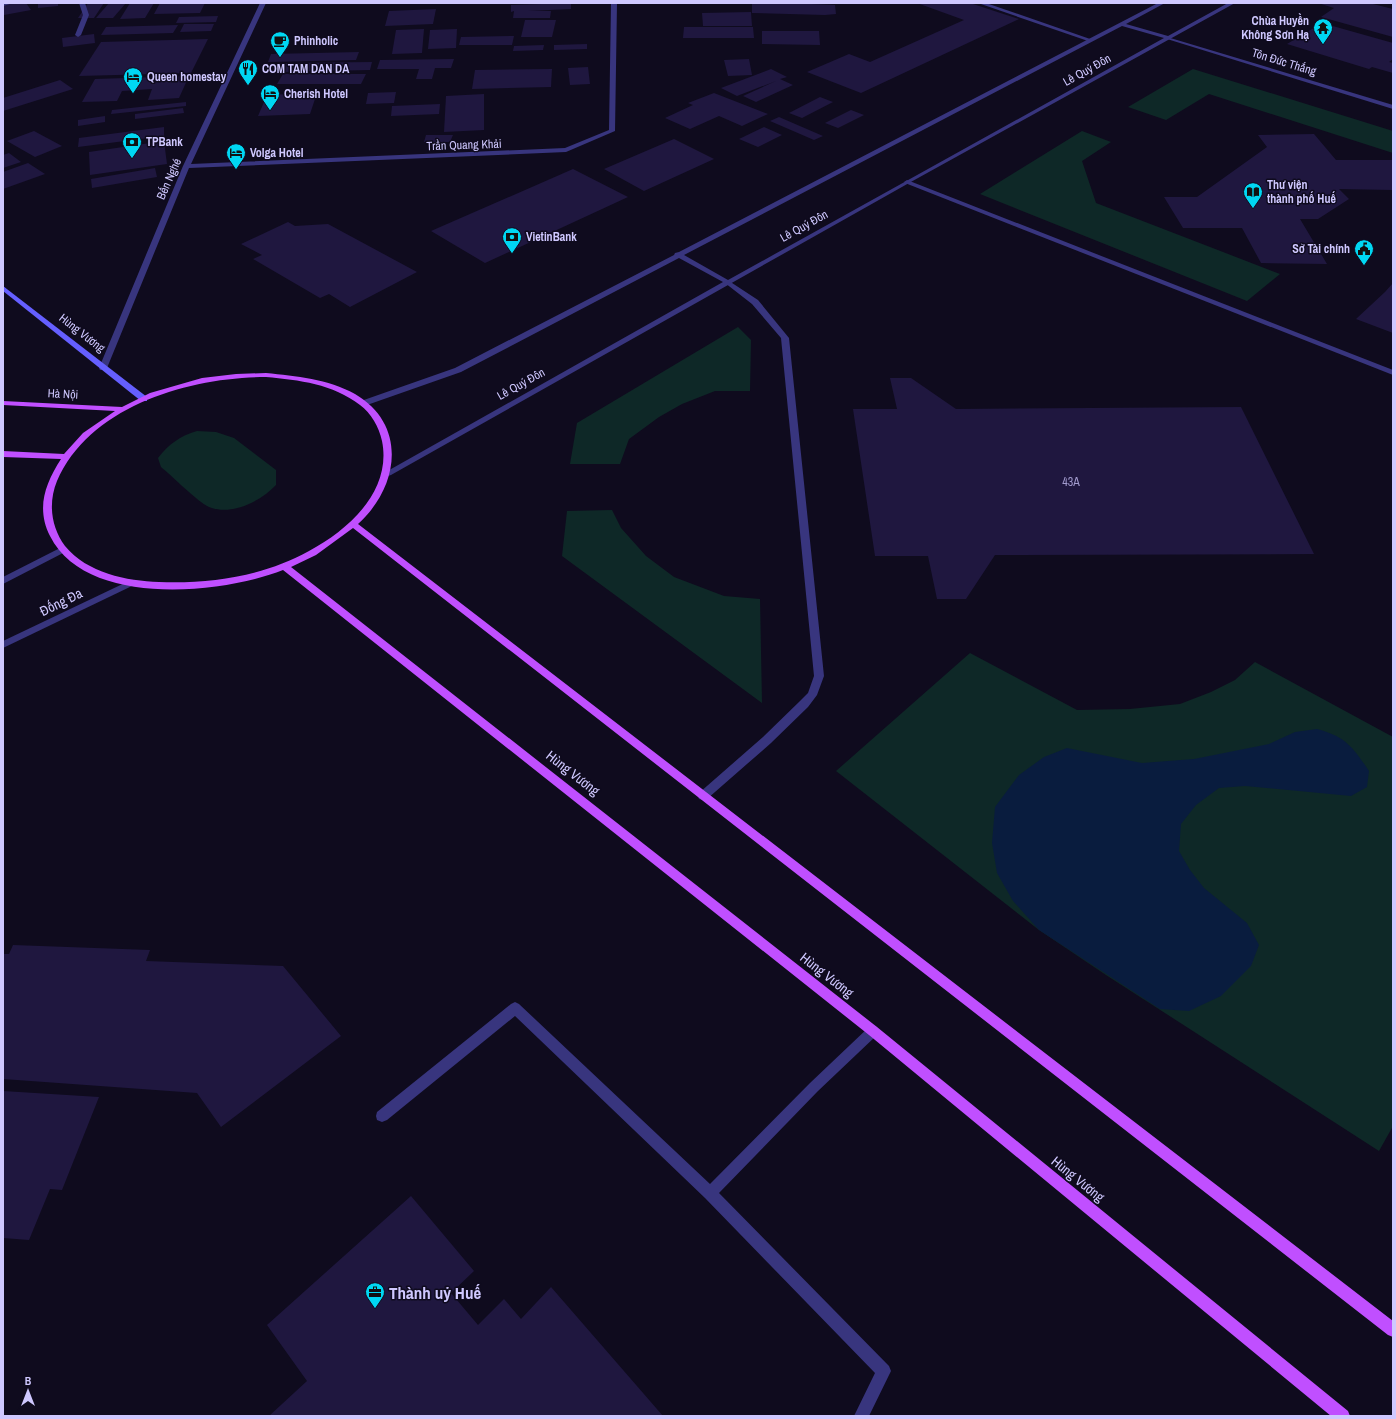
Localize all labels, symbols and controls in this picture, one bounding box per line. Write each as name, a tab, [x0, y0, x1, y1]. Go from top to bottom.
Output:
place label: Chùa Huyền Không Sơn Hạ	[1241, 13, 1310, 43]
temple icon: Chùa Huyền Không Sơn Hạ	[1312, 17, 1334, 45]
cafe icon: Phinholic	[269, 30, 291, 58]
place label: Phinholic	[294, 33, 339, 49]
street label: Tôn Đức Thắng	[1250, 45, 1319, 80]
street label: Lê Quý Đôn	[1060, 50, 1114, 90]
restaurant icon: COM TAM DAN DA	[237, 58, 259, 86]
place label: COM TAM DAN DA	[262, 61, 350, 77]
hotel icon: Queen homestay	[122, 66, 144, 94]
place label: Queen homestay	[147, 69, 227, 85]
hotel icon: Cherish Hotel	[259, 83, 281, 111]
place label: Cherish Hotel	[284, 86, 348, 102]
bank icon: TPBank	[121, 131, 143, 159]
place label: TPBank	[146, 134, 183, 150]
street label: Trần Quang Khải	[426, 136, 502, 154]
hotel icon: Volga Hotel	[225, 142, 247, 170]
place label: Volga Hotel	[250, 145, 304, 161]
street label: Bến Nghé	[153, 156, 185, 202]
place label: Thư viện thành phố Huế	[1267, 177, 1336, 207]
library icon: Thư viện thành phố Huế	[1242, 181, 1264, 209]
street label: Lê Quý Đôn	[777, 206, 831, 246]
bank icon: VietinBank	[501, 226, 523, 254]
place label: VietinBank	[526, 229, 577, 245]
public building icon: Sở Tài chính	[1353, 238, 1375, 266]
place label: Sở Tài chính	[1292, 241, 1350, 257]
street label: Hùng Vương	[56, 310, 109, 356]
street label: Lê Quý Đôn	[494, 364, 548, 404]
street label: Hà Nội	[47, 385, 79, 403]
house number: 43A	[1062, 474, 1080, 490]
street label: Đống Đa	[37, 584, 86, 620]
street label: Hùng Vương	[542, 746, 604, 800]
street label: Hùng Vương	[796, 948, 858, 1002]
street label: Hùng Vương	[1048, 1152, 1109, 1206]
office icon: Thành uỷ Huế	[364, 1281, 386, 1309]
place label: Thành uỷ Huế	[389, 1281, 481, 1304]
north arrow	[8, 1371, 48, 1411]
text: B	[25, 1374, 32, 1388]

